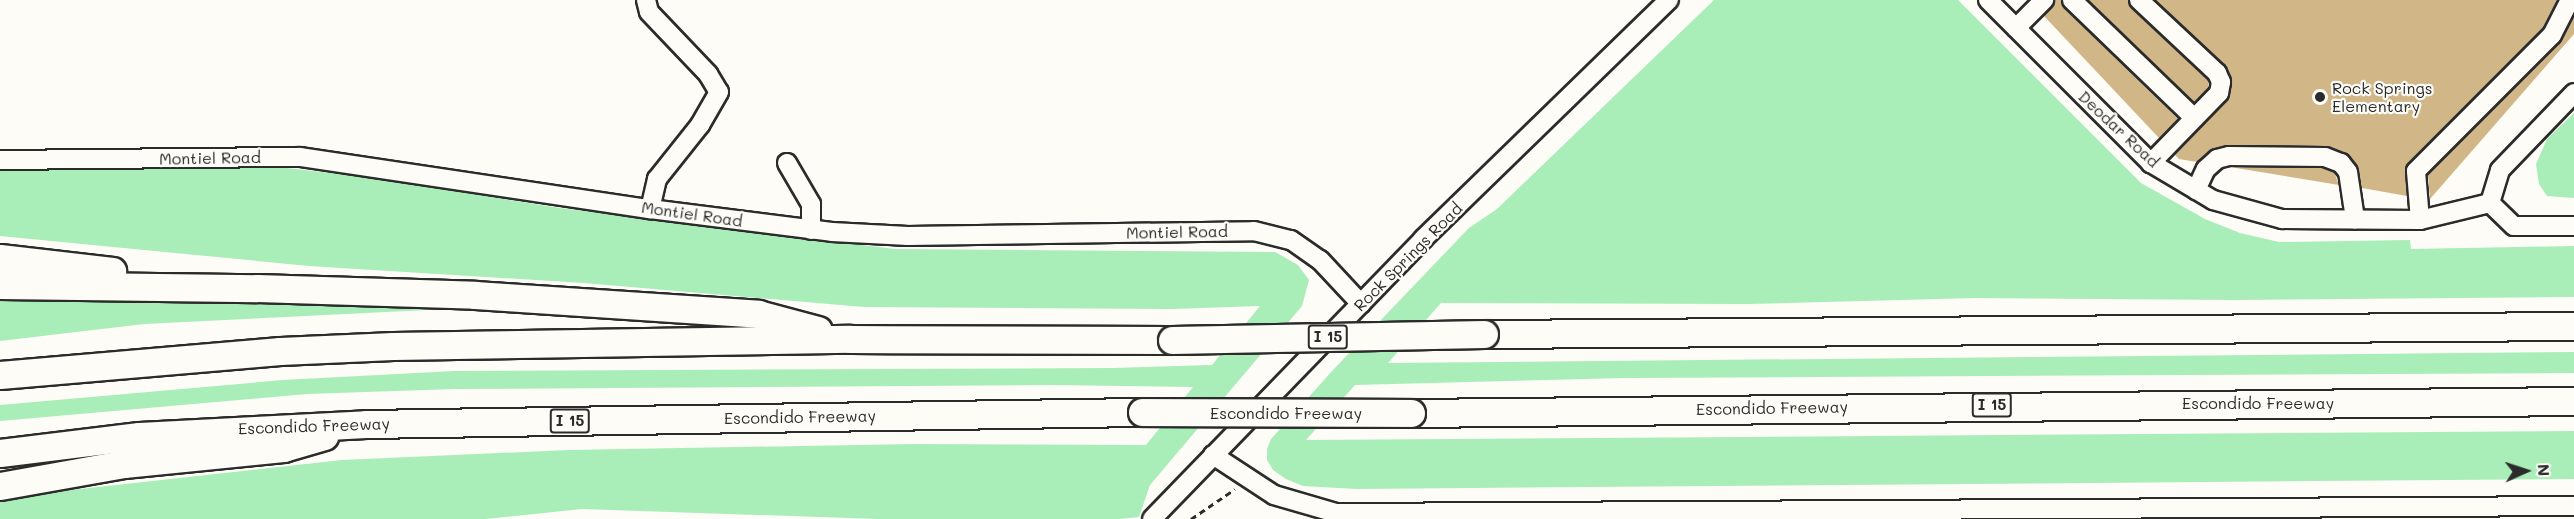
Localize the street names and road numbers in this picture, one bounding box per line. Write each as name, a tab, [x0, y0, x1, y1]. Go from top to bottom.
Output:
street label: Deodar Road	[2075, 87, 2163, 171]
street label: Montiel Road	[159, 148, 261, 168]
street label: Montiel Road	[640, 197, 744, 231]
street label: Rock Springs Road	[1350, 199, 1466, 315]
street label: Montiel Road	[1126, 222, 1228, 242]
road number: I 15	[1307, 325, 1349, 349]
road number: I 15	[1971, 393, 2013, 417]
street label: Escondido Freeway	[2182, 393, 2334, 413]
street label: Escondido Freeway	[1696, 397, 1848, 419]
street label: Escondido Freeway	[1210, 403, 1362, 423]
street label: Escondido Freeway	[724, 406, 876, 428]
road number: I 15	[549, 409, 591, 433]
street label: Escondido Freeway	[238, 414, 390, 438]

